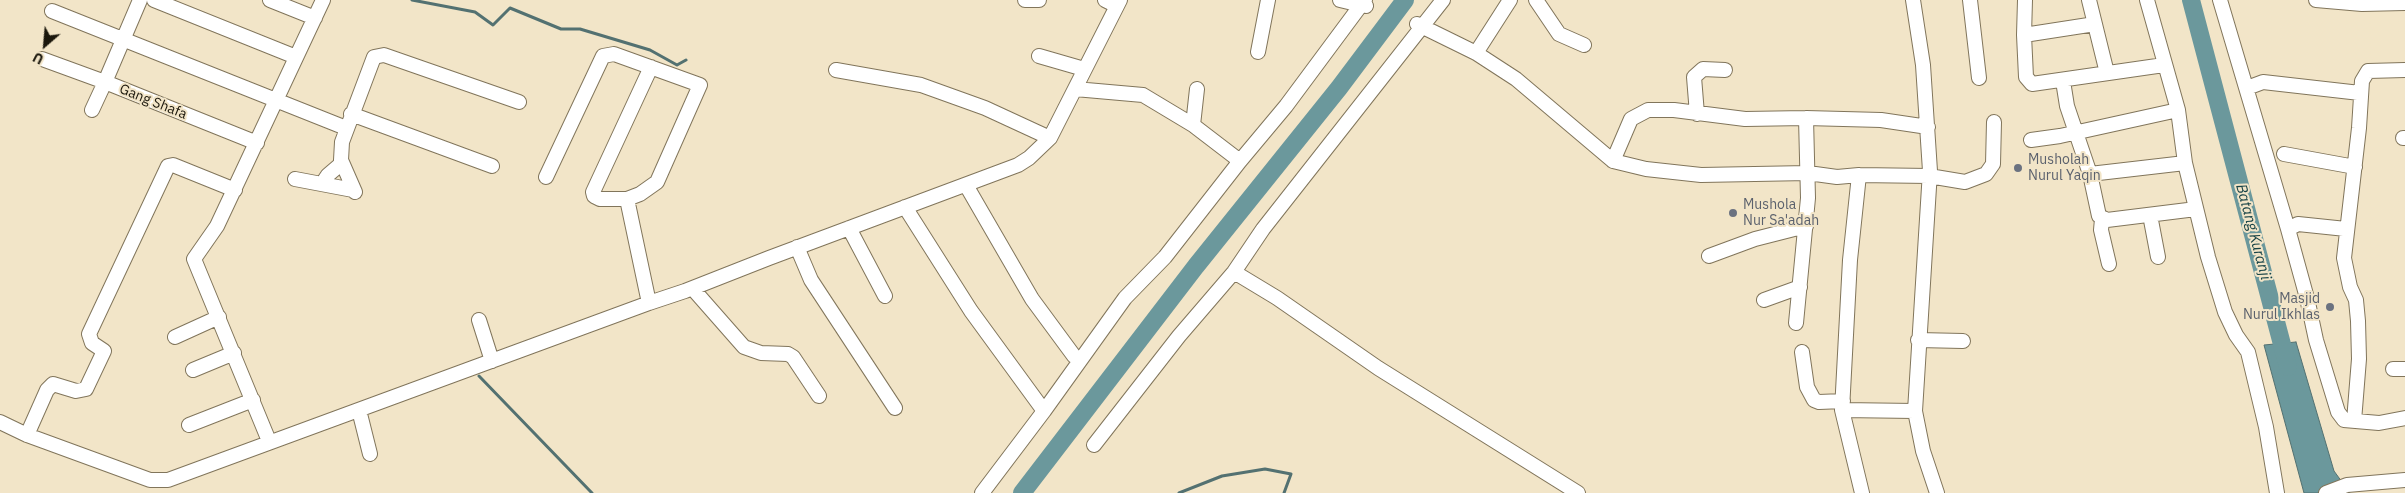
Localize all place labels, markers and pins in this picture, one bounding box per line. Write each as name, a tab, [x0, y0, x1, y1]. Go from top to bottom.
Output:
place label: Musholah Nurul Yaqin	[2028, 152, 2101, 184]
marker: Musholah Nurul Yaqin	[2012, 162, 2024, 174]
place label: Mushola Nur Sa'adah	[1743, 197, 1819, 230]
marker: Mushola Nur Sa'adah	[1727, 207, 1739, 219]
place label: Masjid Nurul Ikhlas	[2243, 291, 2320, 324]
marker: Masjid Nurul Ikhlas	[2324, 301, 2336, 313]

